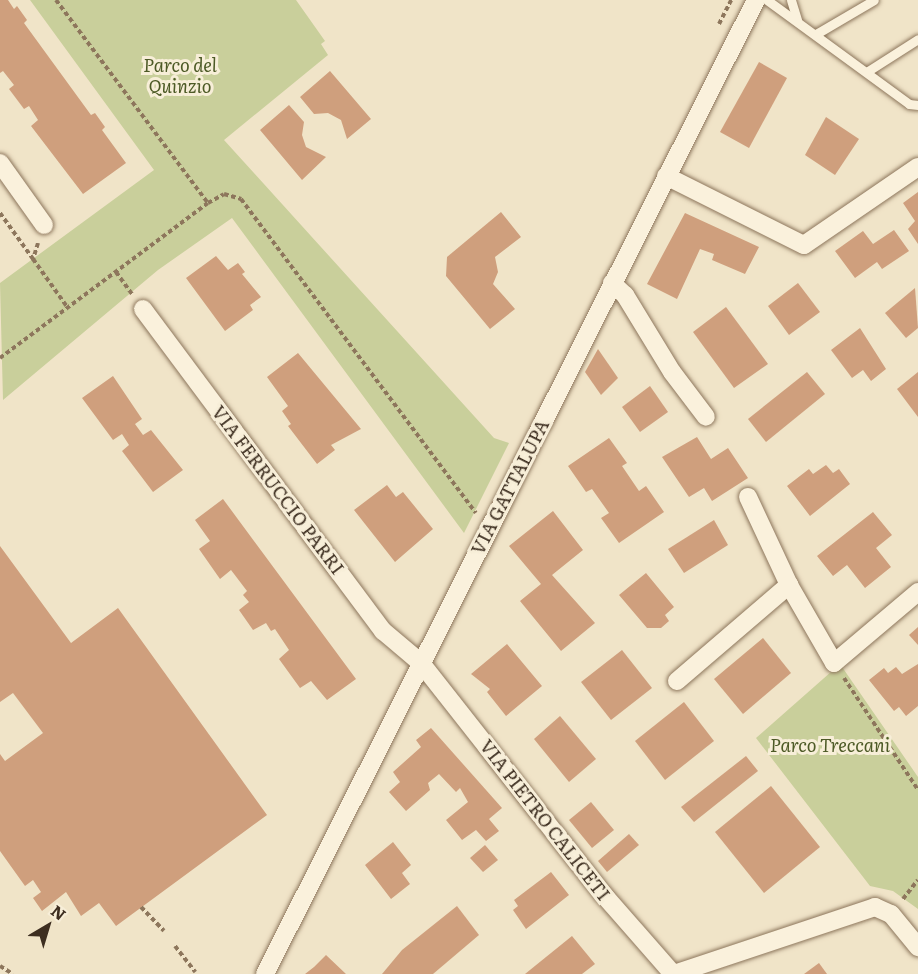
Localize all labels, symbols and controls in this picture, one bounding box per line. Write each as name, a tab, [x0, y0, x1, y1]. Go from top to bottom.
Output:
park label: Parco del Quinzio	[143, 55, 217, 98]
street label: VIA FERRUCCIO PARRI	[207, 401, 349, 579]
street label: VIA GATTALUPA	[467, 416, 553, 558]
park label: Parco Treccani	[770, 734, 890, 756]
street label: VIA PIETRO CALICETI	[476, 735, 614, 905]
north arrow	[18, 896, 78, 956]
text: N	[46, 898, 72, 925]

